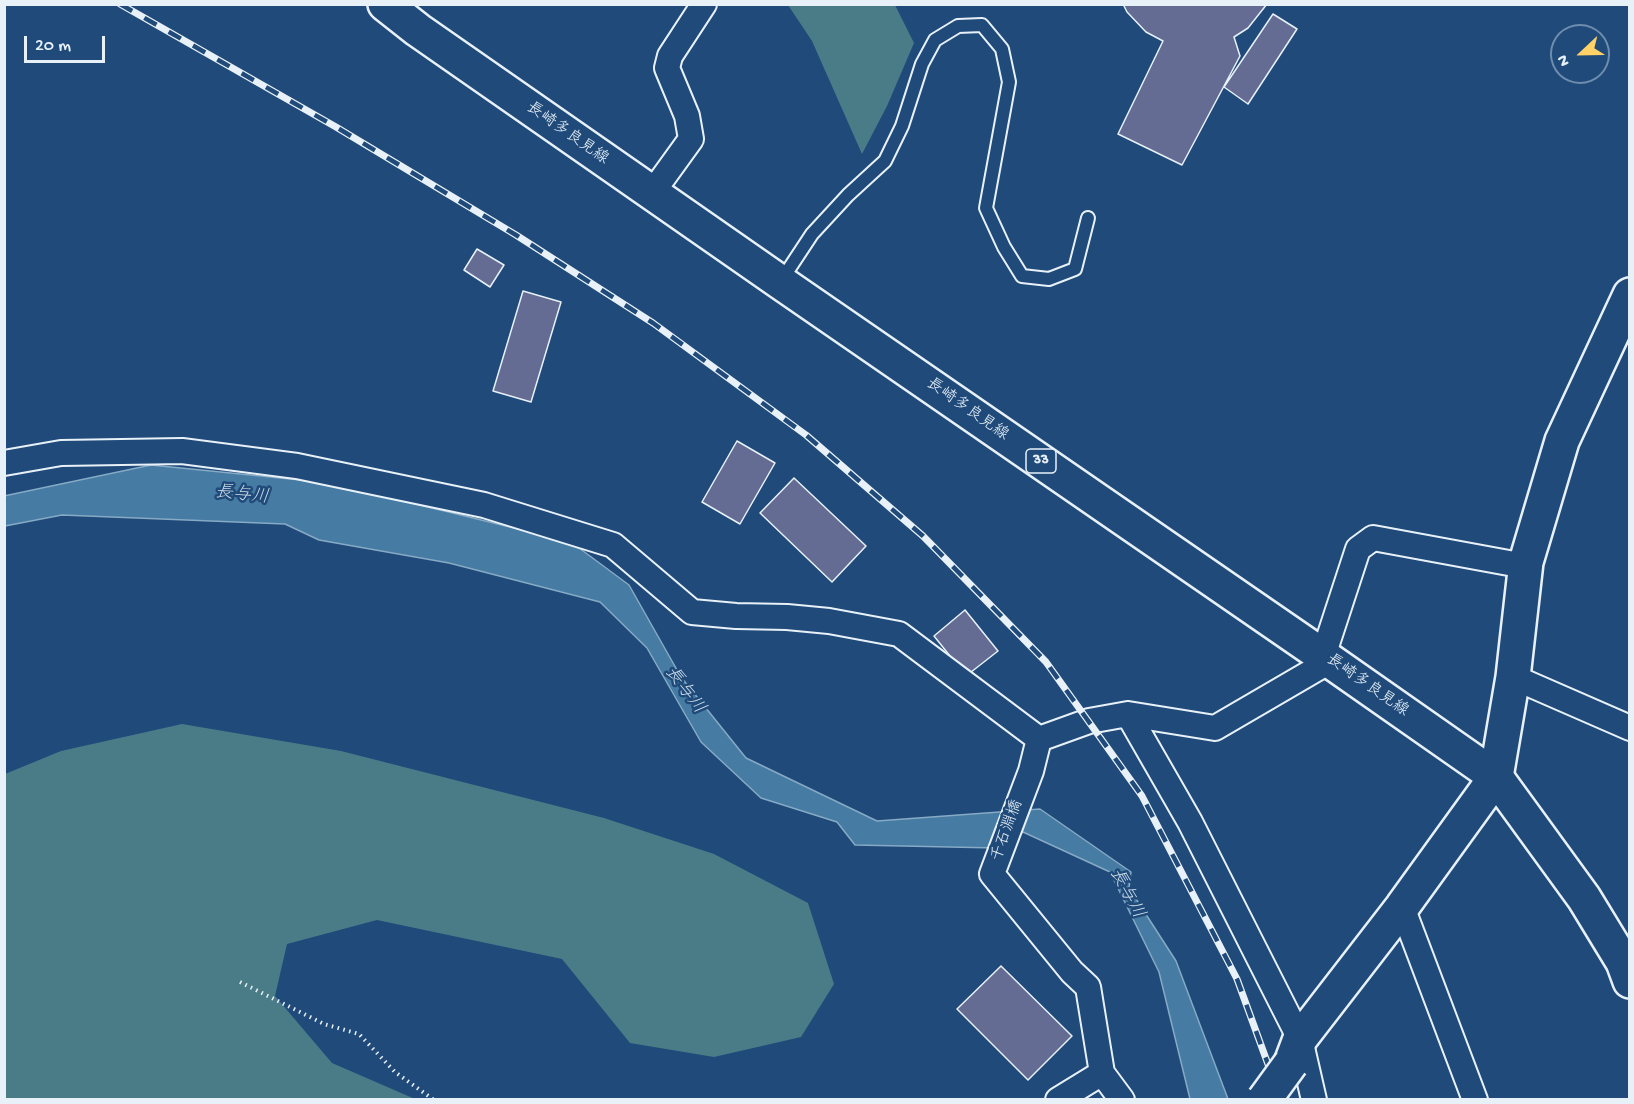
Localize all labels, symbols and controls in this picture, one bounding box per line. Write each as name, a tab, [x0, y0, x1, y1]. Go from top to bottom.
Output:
scale bar	[27, 24, 108, 62]
north arrow	[1550, 24, 1610, 84]
text: 20 m	[35, 36, 71, 57]
text: N	[1554, 52, 1575, 69]
street label: 長崎多良見線	[522, 99, 612, 169]
street label: 長崎多良見線	[922, 375, 1012, 445]
road number: 33	[1026, 449, 1056, 473]
water label: 長与川	[214, 482, 270, 510]
street label: 長崎多良見線	[1322, 651, 1412, 721]
water label: 長与川	[659, 663, 709, 719]
street label: 千石淵橋	[988, 798, 1028, 864]
water label: 長与川	[1104, 865, 1148, 923]

